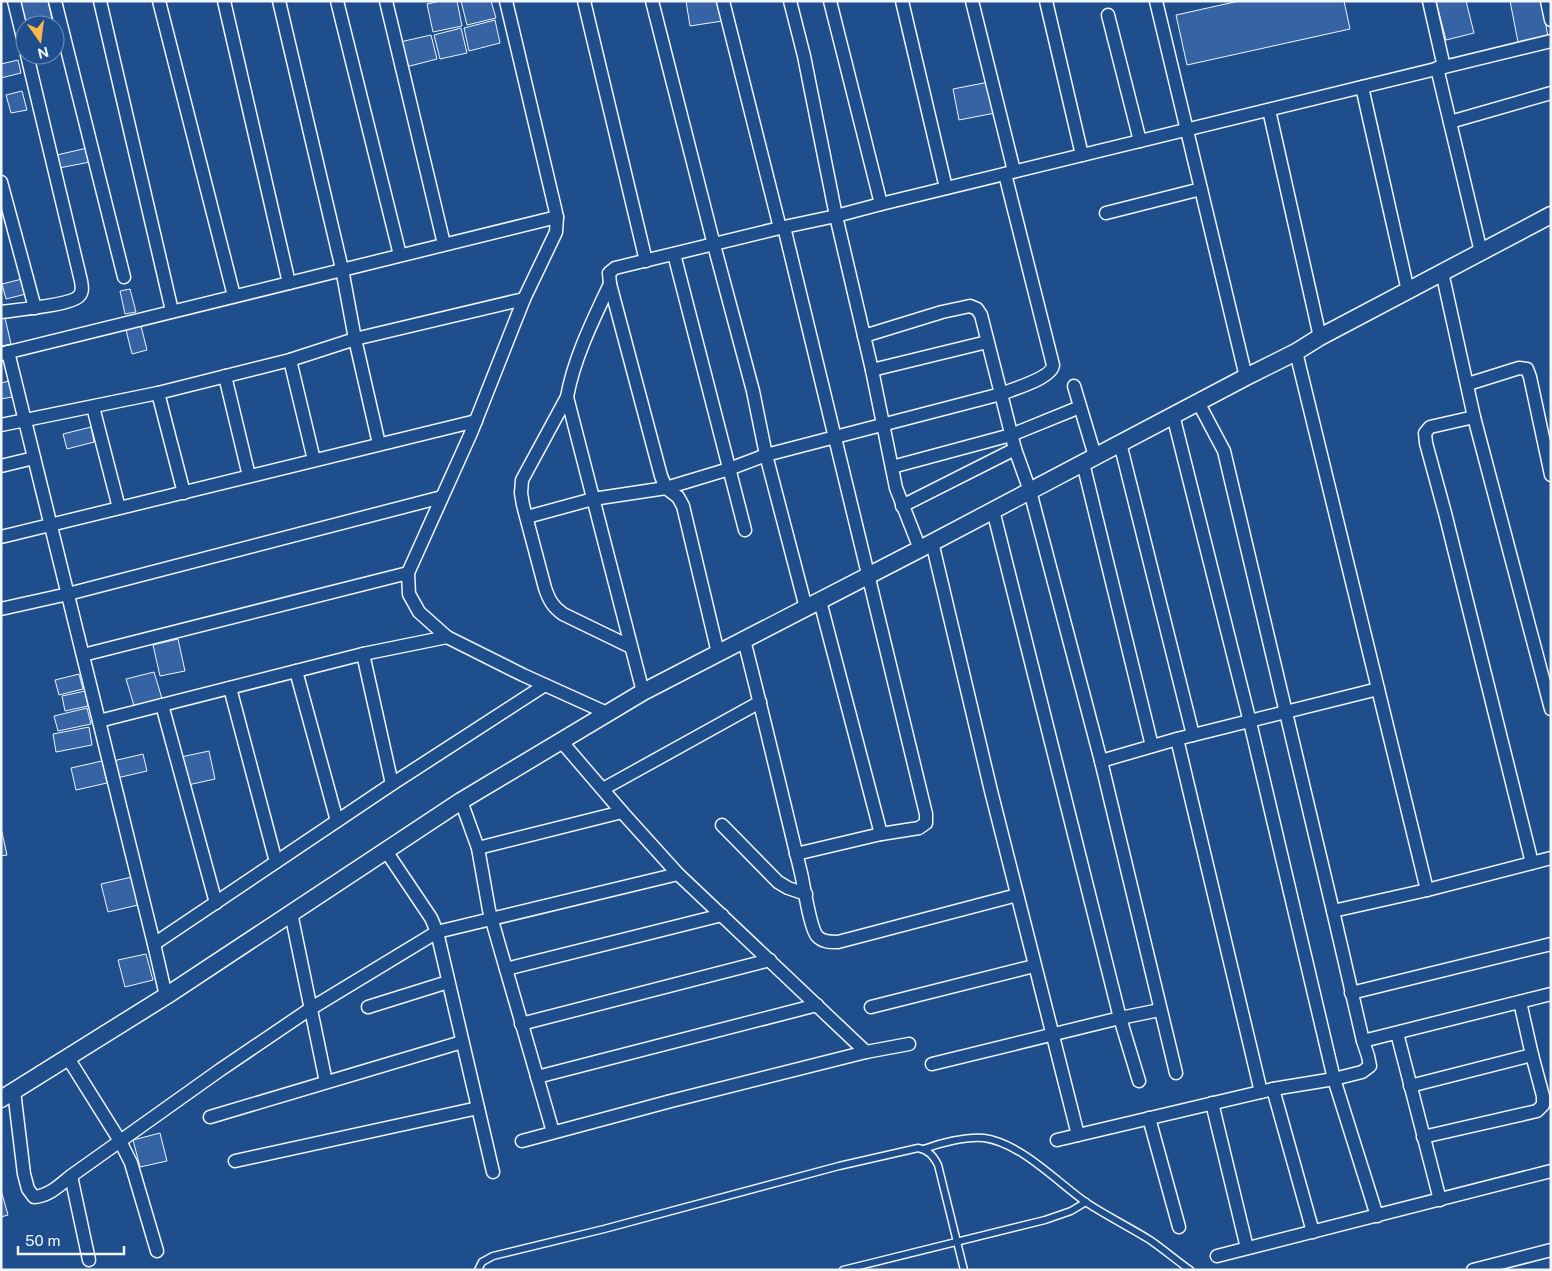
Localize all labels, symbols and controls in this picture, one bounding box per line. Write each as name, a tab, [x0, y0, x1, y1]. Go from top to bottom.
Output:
north arrow	[15, 15, 65, 65]
text: N	[36, 44, 50, 62]
scale bar	[18, 1224, 124, 1256]
text: 50 m	[25, 1232, 60, 1249]

